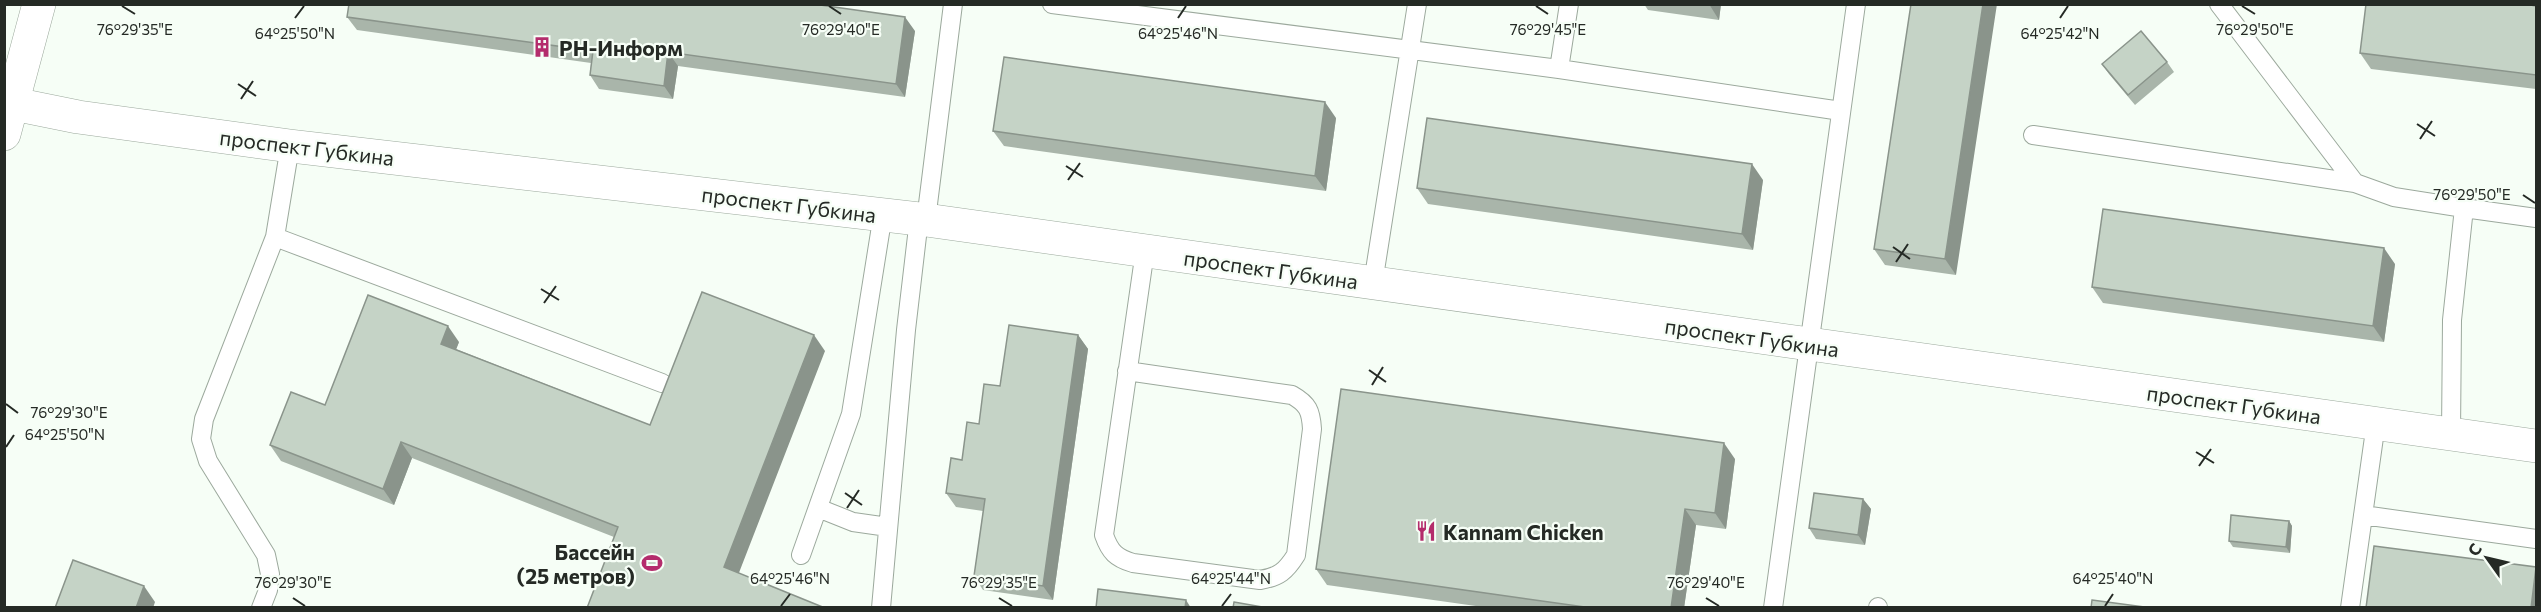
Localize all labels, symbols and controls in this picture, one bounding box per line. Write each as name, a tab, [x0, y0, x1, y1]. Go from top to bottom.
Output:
text: 76°29'35"E	[97, 20, 173, 38]
text: 76°29'40"E	[802, 20, 880, 38]
text: 76°29'45"E	[1510, 20, 1586, 38]
text: 76°29'50"E	[2216, 20, 2294, 38]
text: 64°25'50"N	[255, 24, 335, 42]
text: 64°25'46"N	[1138, 24, 1218, 42]
text: 64°25'42"N	[2020, 24, 2100, 42]
building icon: РН-Информ	[530, 35, 554, 59]
place label: РН-Информ	[559, 35, 683, 60]
street label: проспект Губкина	[218, 124, 396, 170]
street label: проспект Губкина	[700, 181, 878, 227]
text: 76°29'50"E	[2433, 185, 2511, 203]
street label: проспект Губкина	[1182, 244, 1360, 294]
street label: проспект Губкина	[1663, 312, 1841, 362]
street label: проспект Губкина	[2145, 379, 2323, 429]
text: 76°29'30"E	[30, 403, 108, 421]
text: 64°25'50"N	[25, 425, 105, 443]
restaurant icon: Kannam Chicken	[1414, 519, 1438, 543]
place label: Kannam Chicken	[1443, 519, 1604, 544]
north arrow	[2457, 528, 2517, 588]
place label: Бассейн (25 метров)	[516, 539, 635, 588]
text: С	[2463, 539, 2485, 559]
sports icon: Бассейн (25 метров)	[640, 551, 664, 575]
text: 64°25'46"N	[750, 569, 830, 587]
text: 64°25'44"N	[1191, 569, 1271, 587]
text: 64°25'40"N	[2073, 569, 2153, 587]
text: 76°29'30"E	[254, 573, 332, 591]
text: 76°29'35"E	[961, 573, 1037, 591]
text: 76°29'40"E	[1667, 573, 1745, 591]

